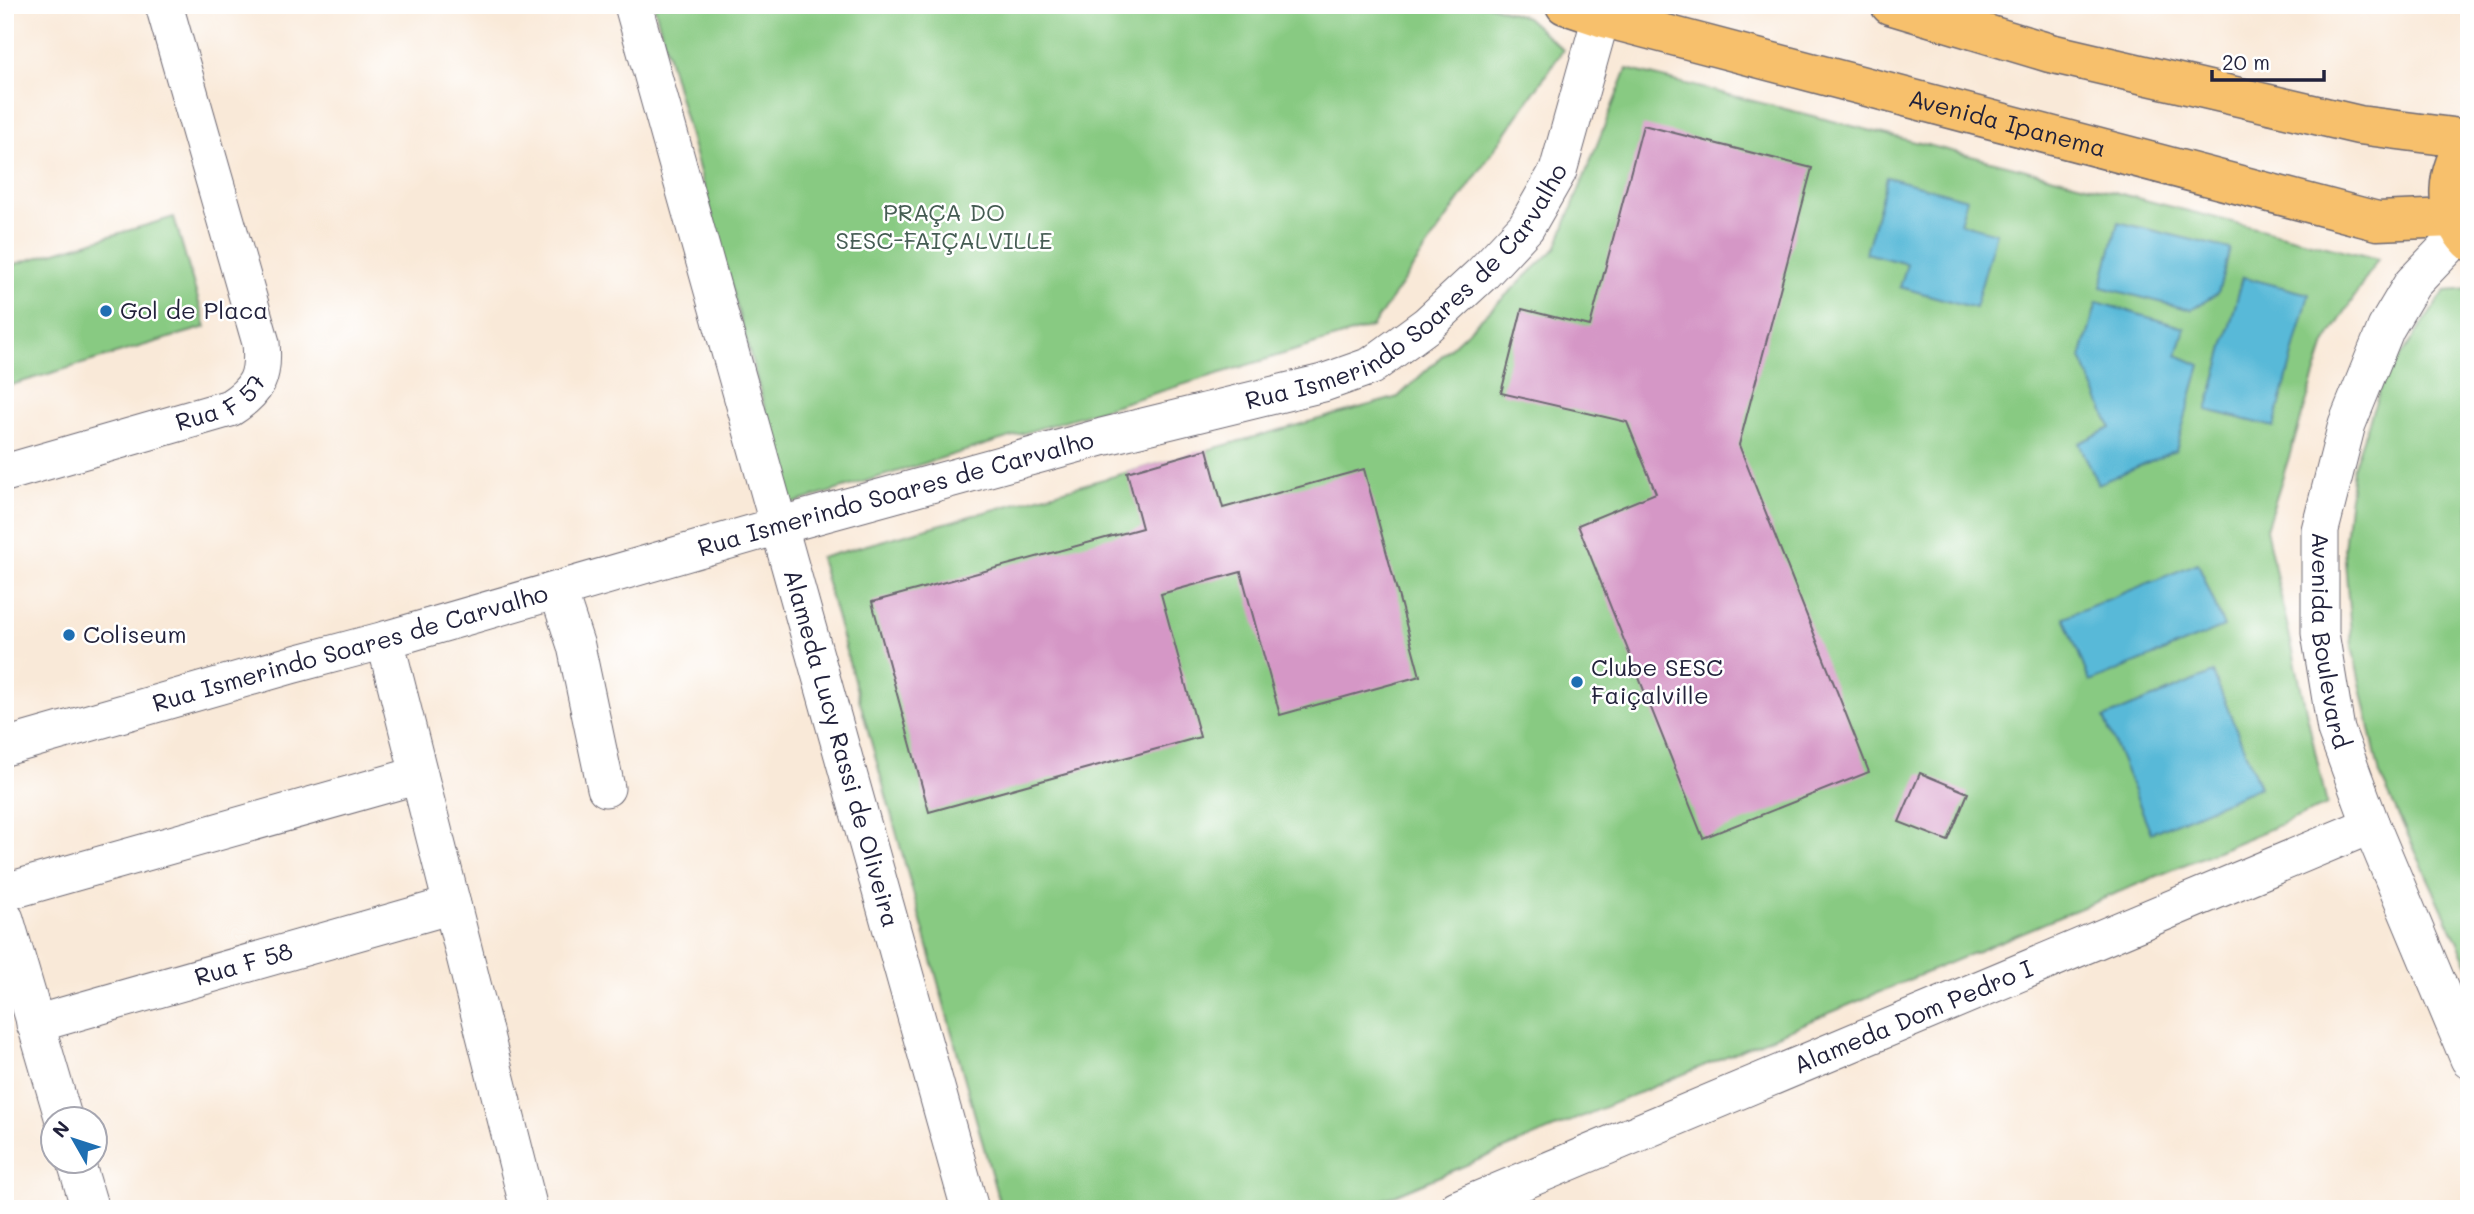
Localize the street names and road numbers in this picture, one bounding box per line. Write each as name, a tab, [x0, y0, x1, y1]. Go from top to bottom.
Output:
street label: Avenida Ipanema	[1906, 82, 2110, 163]
street label: Rua Ismerindo Soares de Carvalho	[1242, 157, 1573, 415]
street label: Rua F 57	[171, 369, 272, 437]
street label: Rua Ismerindo Soares de Carvalho	[694, 423, 1097, 563]
street label: Avenida Boulevard	[2306, 532, 2359, 753]
street label: Alameda Lucy Rassi de Oliveira	[778, 565, 907, 931]
street label: Rua Ismerindo Soares de Carvalho	[149, 577, 551, 718]
street label: Rua F 58	[191, 934, 296, 992]
street label: Alameda Dom Pedro I	[1789, 952, 2037, 1080]

